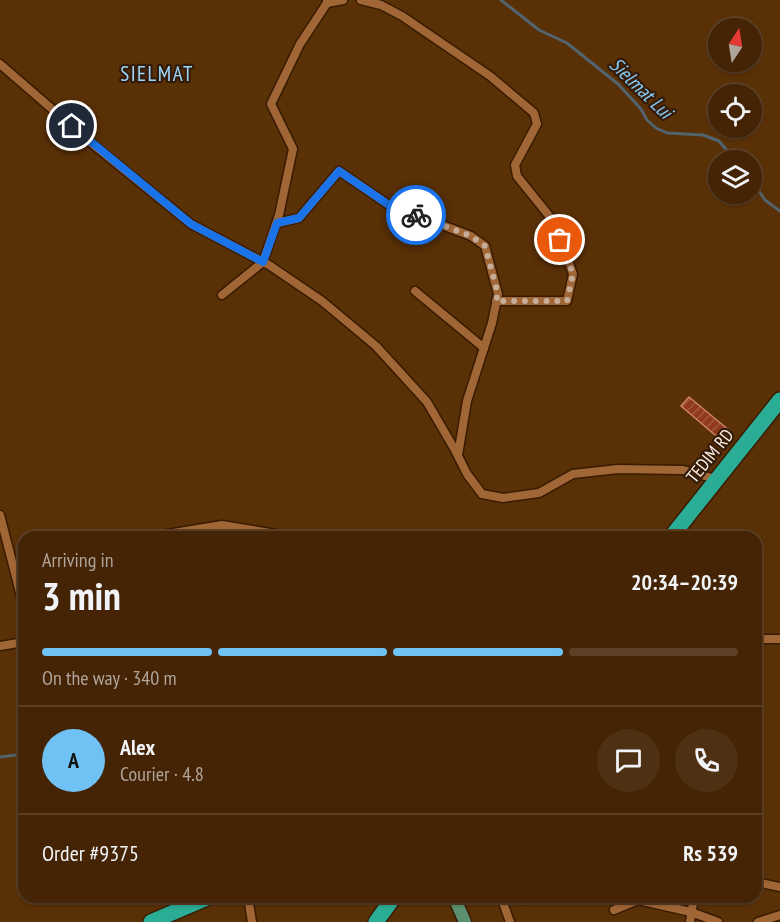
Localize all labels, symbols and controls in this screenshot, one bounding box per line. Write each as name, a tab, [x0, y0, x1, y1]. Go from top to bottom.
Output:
north arrow	[708, 18, 762, 72]
map controls	[708, 18, 762, 204]
water label: Sielmat Lui	[604, 52, 680, 126]
district label: SIELMAT	[120, 60, 194, 87]
button: locate	[708, 84, 762, 138]
pin	[46, 100, 97, 151]
icon: home	[55, 109, 88, 142]
button: layers	[708, 150, 762, 204]
courier	[386, 185, 446, 245]
icon: bike	[400, 199, 433, 232]
pin	[534, 214, 585, 265]
icon: bag	[543, 223, 576, 256]
street label: TEDIM RD	[681, 424, 738, 487]
text: Arriving in	[42, 547, 114, 573]
text: 20:34–20:39	[631, 568, 738, 596]
text: 3 min	[42, 570, 121, 621]
text: On the way · 340 m	[42, 665, 177, 691]
button: chat	[597, 729, 660, 792]
button: phone	[675, 729, 738, 792]
text: Alex	[120, 733, 155, 761]
text: A	[68, 746, 79, 774]
text: Courier · 4.8	[120, 761, 204, 787]
text: Order #9375	[42, 839, 139, 867]
text: Rs 539	[683, 839, 738, 867]

